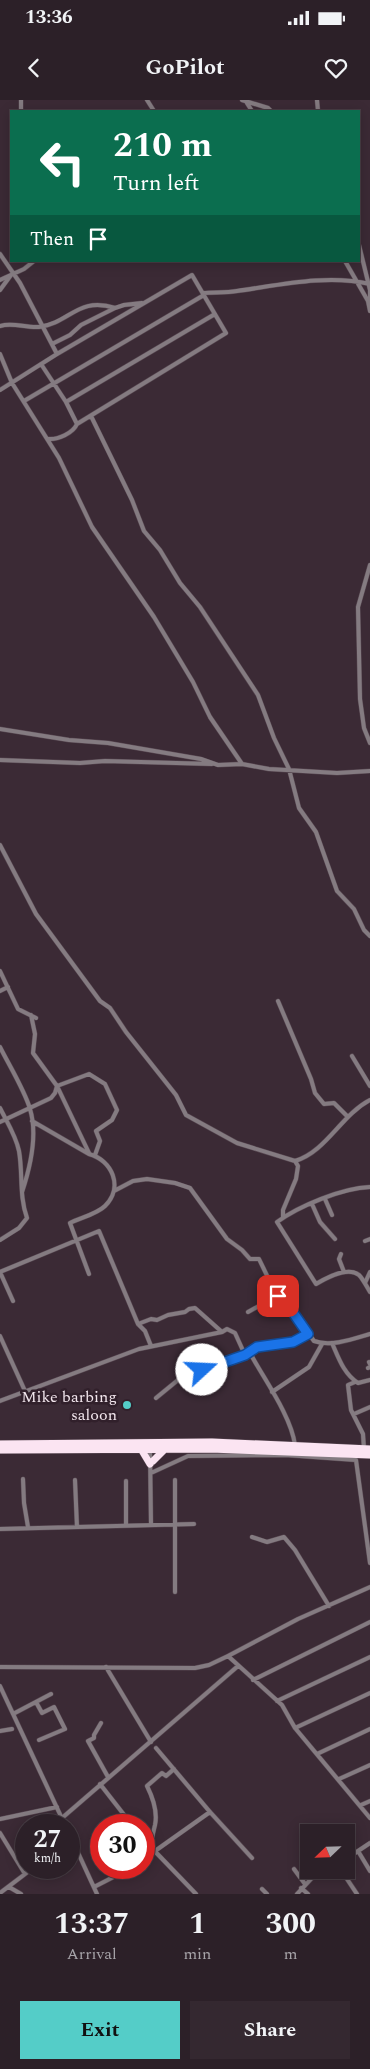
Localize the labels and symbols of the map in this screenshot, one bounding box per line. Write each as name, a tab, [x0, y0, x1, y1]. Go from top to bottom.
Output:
pin	[257, 1275, 299, 1317]
position arrow	[175, 1343, 227, 1395]
place label: Mike barbing saloon	[21, 1385, 117, 1427]
marker: Mike barbing saloon	[121, 1399, 133, 1411]
speed limit sign: 30	[90, 1814, 155, 1879]
north arrow	[300, 1824, 355, 1879]

